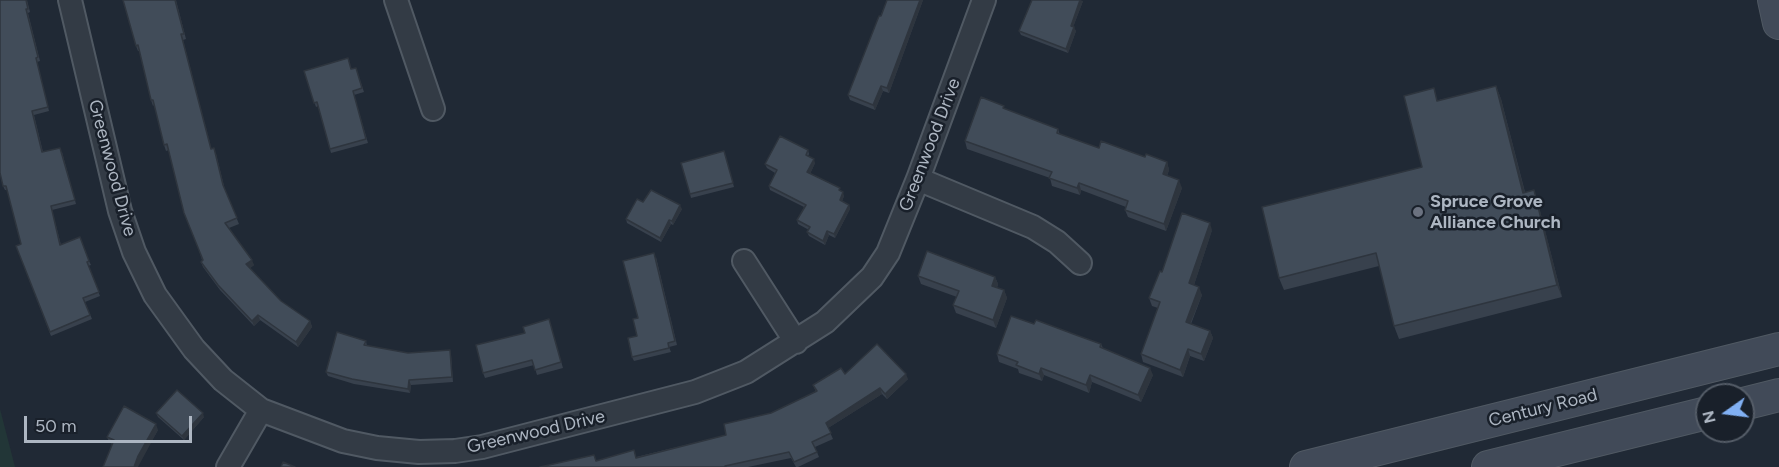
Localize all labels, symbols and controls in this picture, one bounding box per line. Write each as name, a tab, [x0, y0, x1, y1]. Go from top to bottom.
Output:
street label: Greenwood Drive	[895, 75, 965, 215]
street label: Greenwood Drive	[83, 97, 141, 239]
place label: Spruce Grove Alliance Church	[1430, 191, 1561, 234]
marker: Spruce Grove Alliance Church	[1411, 205, 1425, 219]
north arrow	[1695, 383, 1755, 443]
street label: Century Road	[1486, 384, 1600, 432]
scale bar	[27, 404, 195, 442]
street label: Greenwood Drive	[465, 406, 607, 458]
text: N	[1698, 409, 1720, 425]
text: 50 m	[35, 415, 77, 437]

